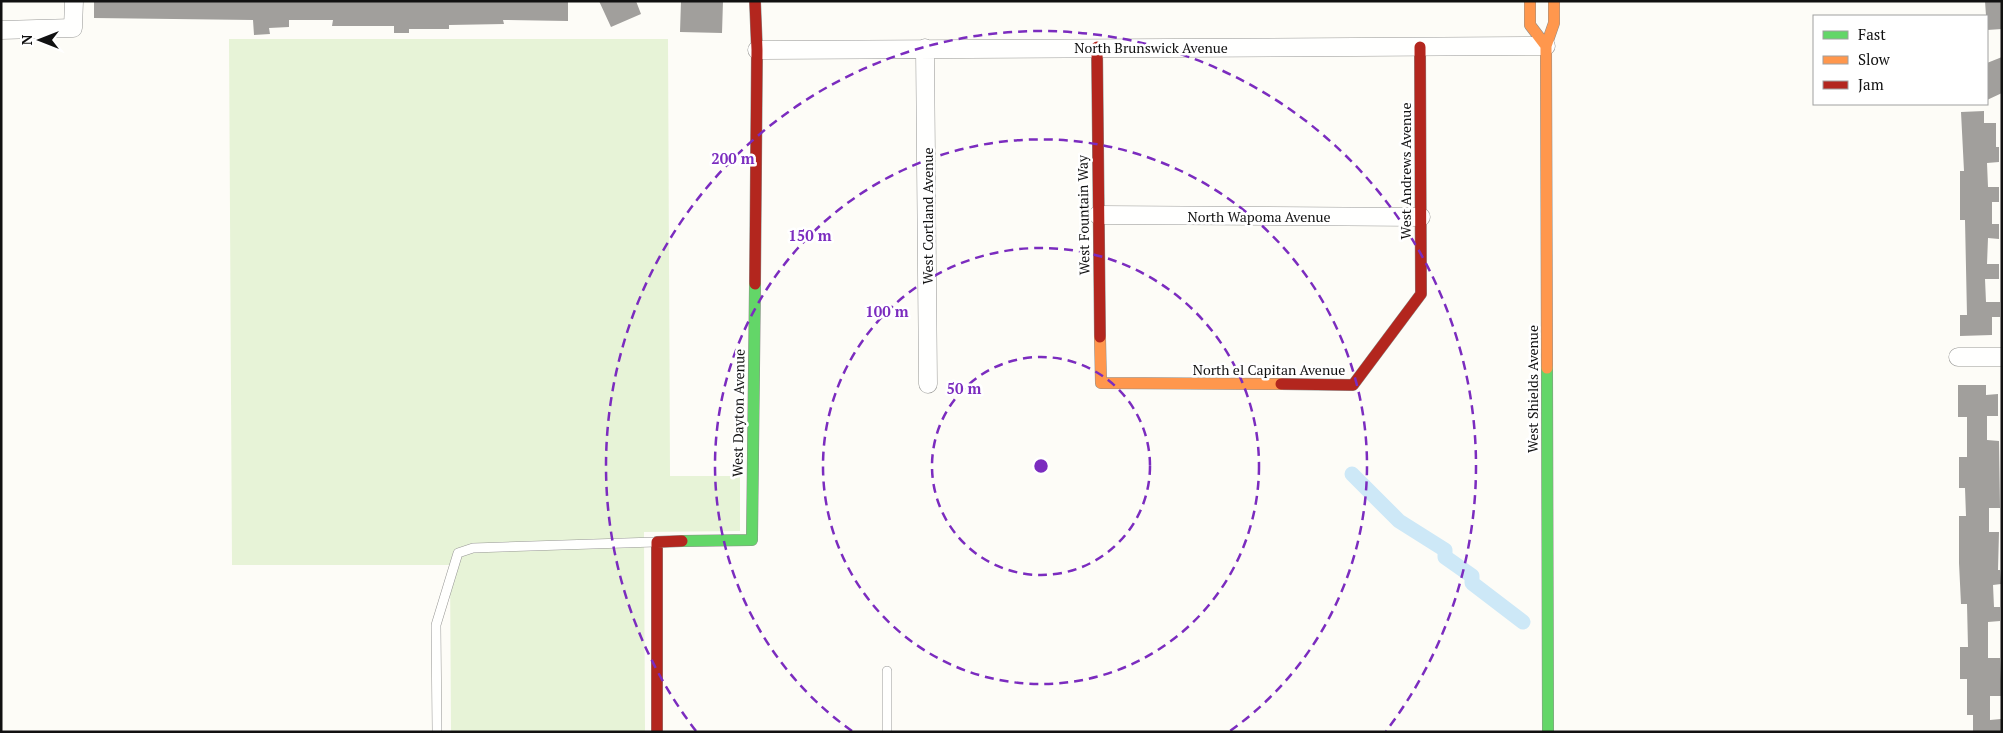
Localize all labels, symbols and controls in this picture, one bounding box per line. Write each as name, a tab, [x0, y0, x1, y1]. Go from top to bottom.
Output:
north arrow	[15, 15, 65, 65]
legend	[1813, 15, 1988, 105]
text: Fast	[1858, 24, 1886, 44]
text: N	[17, 34, 36, 45]
street label: North Brunswick Avenue	[1074, 38, 1228, 57]
text: Slow	[1858, 49, 1891, 69]
text: Jam	[1858, 74, 1884, 94]
street label: West Andrews Avenue	[1396, 103, 1415, 239]
street label: West Cortland Avenue	[918, 147, 937, 285]
text: 200 m	[711, 148, 755, 168]
street label: West Fountain Way	[1072, 154, 1094, 275]
street label: North Wapoma Avenue	[1187, 207, 1331, 226]
text: 150 m	[788, 225, 832, 245]
text: 100 m	[865, 301, 909, 321]
street label: West Shields Avenue	[1523, 325, 1542, 453]
street label: West Dayton Avenue	[727, 349, 749, 477]
street label: North el Capitan Avenue	[1193, 360, 1345, 379]
text: 50 m	[947, 378, 982, 398]
centre of rings	[1032, 457, 1050, 475]

